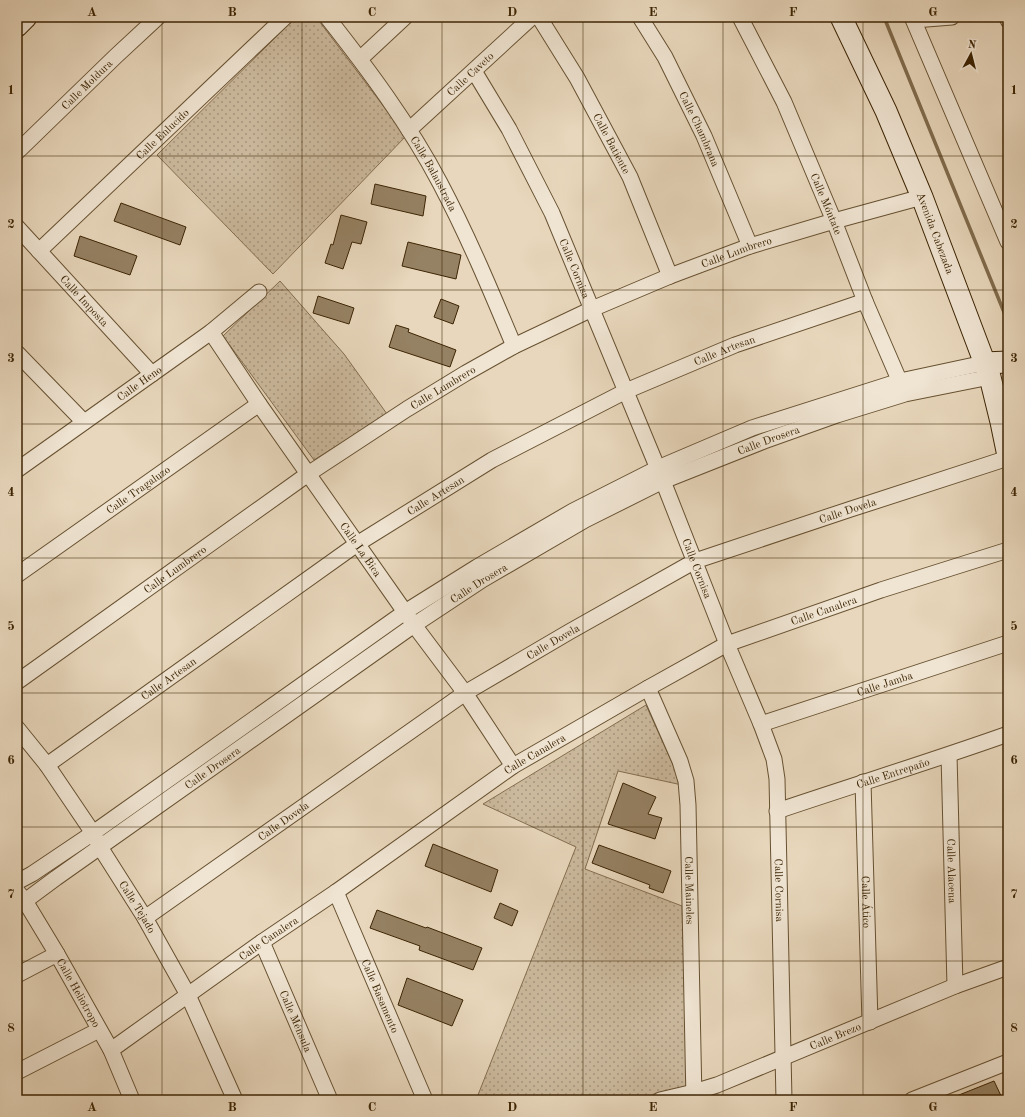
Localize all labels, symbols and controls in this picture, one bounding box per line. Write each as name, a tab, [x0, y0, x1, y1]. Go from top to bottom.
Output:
text: A	[87, 6, 97, 19]
text: B	[227, 6, 237, 19]
text: C	[368, 6, 376, 19]
text: D	[507, 6, 517, 19]
text: E	[649, 6, 658, 19]
text: F	[789, 6, 798, 19]
text: G	[928, 6, 938, 19]
north arrow	[951, 34, 991, 74]
text: N	[967, 40, 977, 52]
street label: Calle Caveto	[446, 51, 497, 99]
street label: Calle Moldura	[60, 58, 116, 113]
text: 1	[7, 84, 15, 97]
text: 1	[1010, 84, 1018, 97]
street label: Calle Chambrana	[676, 90, 720, 169]
street label: Calle Enlucido	[135, 107, 192, 162]
street label: Calle Batiente	[590, 112, 631, 176]
street label: Calle Balaustrada	[408, 135, 458, 214]
street label: Calle Móntate	[808, 172, 843, 237]
street label: Avenida Cabezada	[914, 191, 955, 276]
text: 2	[7, 218, 15, 231]
text: 2	[1010, 218, 1018, 231]
street label: Calle Lumbrero	[700, 236, 773, 271]
street label: Calle Cornisa	[556, 237, 591, 301]
street label: Calle Imposta	[57, 274, 110, 330]
street label: Calle Artesan	[693, 335, 757, 369]
text: 3	[7, 352, 15, 365]
text: 3	[1010, 352, 1018, 365]
street label: Calle Heno	[116, 365, 165, 404]
street label: Calle Lumbrero	[409, 365, 478, 412]
street label: Calle Drosera	[736, 425, 802, 458]
street label: Calle Tragaluzo	[105, 465, 173, 517]
street label: Calle Artesan	[406, 475, 467, 518]
text: 4	[7, 486, 15, 499]
text: 4	[1010, 486, 1018, 499]
street label: Calle Dovela	[818, 497, 878, 526]
street label: Calle La Bica	[337, 521, 383, 580]
street label: Calle Cornisa	[679, 537, 713, 601]
street label: Calle Lumbrero	[142, 544, 209, 596]
street label: Calle Drosera	[449, 562, 510, 606]
street label: Calle Canalera	[790, 595, 859, 628]
text: 5	[7, 620, 15, 633]
text: 5	[1010, 620, 1018, 633]
street label: Calle Dovela	[525, 623, 582, 663]
street label: Calle Artesan	[140, 656, 199, 703]
street label: Calle Jamba	[856, 670, 915, 699]
street label: Calle Canalera	[503, 733, 568, 777]
street label: Calle Drosera	[183, 745, 243, 792]
text: 6	[7, 754, 15, 767]
text: 6	[1010, 754, 1018, 767]
street label: Calle Entrepaño	[855, 757, 931, 791]
street label: Calle Dovela	[257, 800, 312, 844]
street label: Calle Alacena	[944, 838, 957, 904]
street label: Calle Maineles	[682, 856, 694, 925]
street label: Calle Cornisa	[772, 858, 784, 923]
street label: Calle Ático	[859, 876, 873, 928]
street label: Calle Tejado	[116, 879, 156, 936]
text: 7	[7, 888, 15, 901]
text: 7	[1010, 888, 1018, 901]
street label: Calle Canalera	[238, 915, 301, 964]
street label: Calle Heliotropo	[54, 957, 101, 1030]
street label: Calle Basamento	[358, 958, 400, 1035]
street label: Calle Ménsula	[276, 989, 313, 1055]
text: 8	[7, 1022, 15, 1035]
street label: Calle Brezo	[809, 1022, 863, 1053]
text: 8	[1010, 1022, 1018, 1035]
text: A	[87, 1101, 97, 1114]
text: B	[227, 1101, 237, 1114]
text: C	[368, 1101, 376, 1114]
text: D	[507, 1101, 517, 1114]
text: E	[649, 1101, 658, 1114]
text: F	[789, 1101, 798, 1114]
text: G	[928, 1101, 938, 1114]

